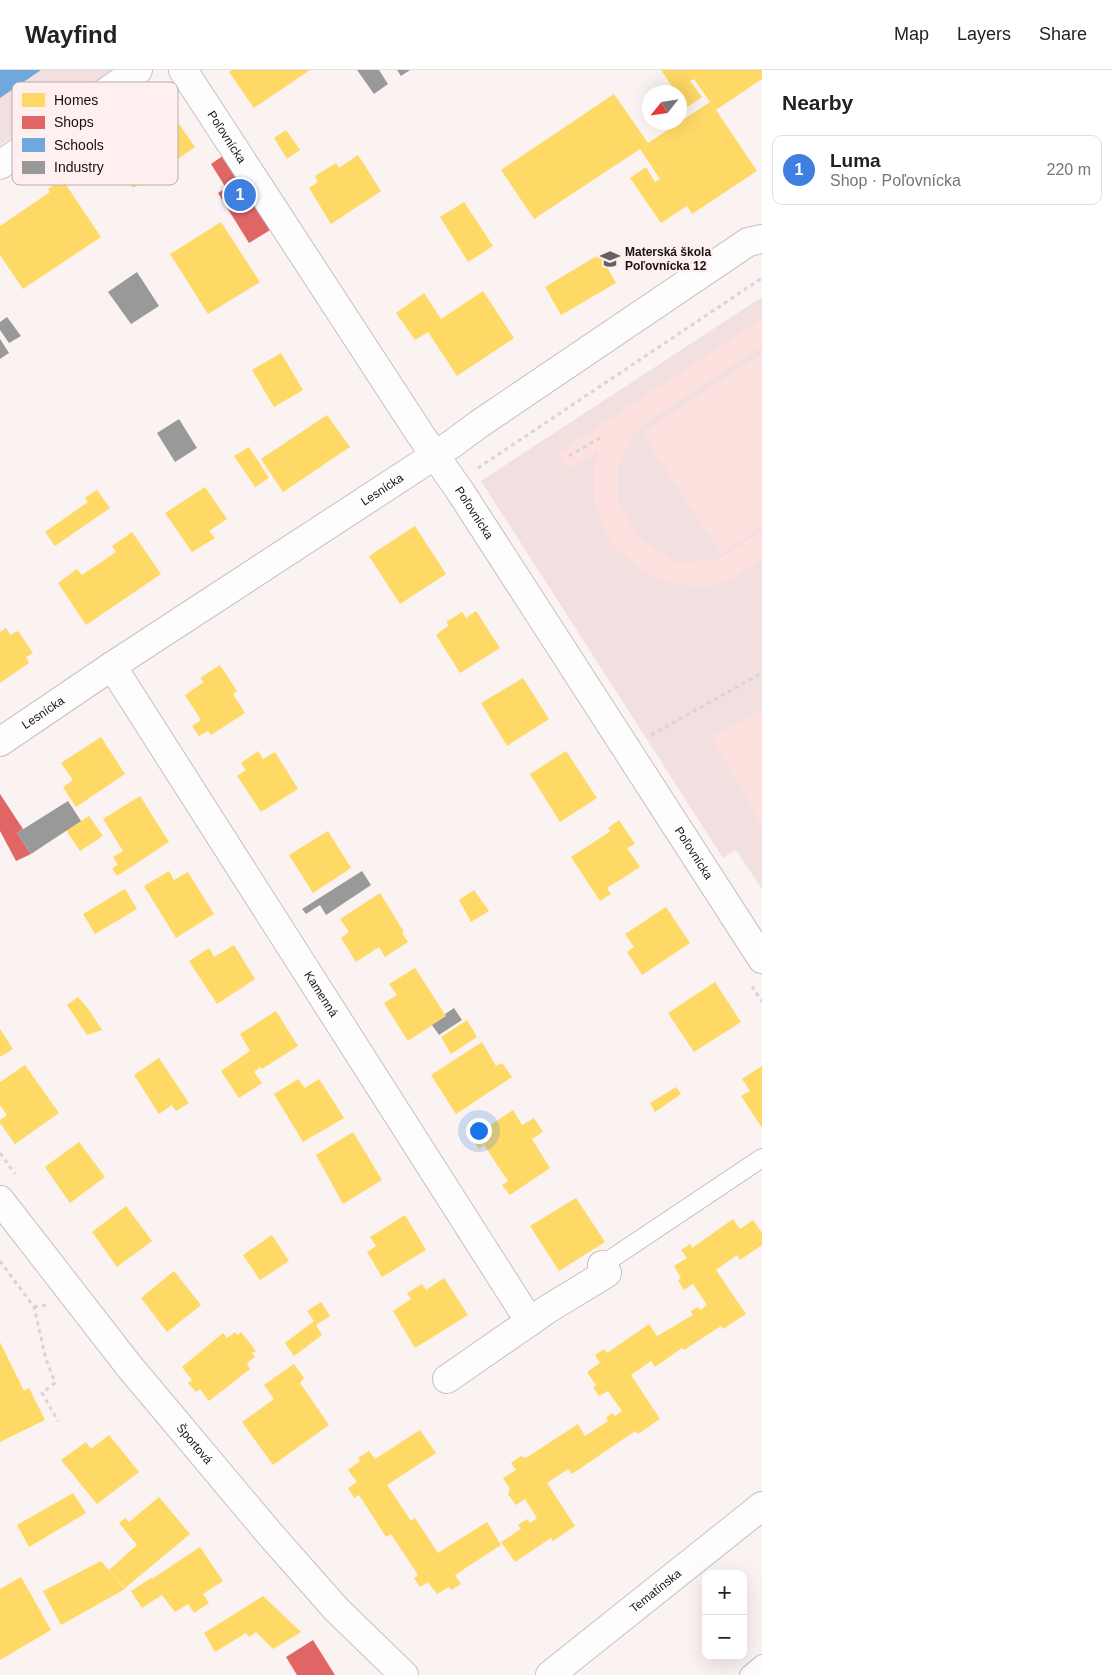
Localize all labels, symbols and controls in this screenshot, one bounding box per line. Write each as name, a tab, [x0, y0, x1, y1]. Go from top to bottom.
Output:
text: Wayfind	[25, 21, 117, 48]
text: Map	[894, 24, 929, 44]
text: Layers	[957, 24, 1011, 44]
text: Share	[1039, 24, 1087, 44]
legend	[12, 82, 178, 185]
north arrow	[642, 85, 687, 130]
text: Nearby	[782, 91, 853, 114]
text: Homes	[54, 92, 98, 108]
street label: Poľovnícka	[205, 108, 249, 166]
text: Shops	[54, 114, 94, 130]
text: Schools	[54, 137, 104, 153]
text: Luma	[830, 150, 881, 171]
text: Industry	[54, 159, 104, 175]
text: 1	[795, 161, 803, 178]
text: 220 m	[1047, 161, 1091, 178]
text: Shop · Poľovnícka	[830, 172, 961, 189]
pin: 1	[224, 176, 256, 214]
place label: Materská škola Poľovnícka 12	[625, 245, 711, 273]
school or university icon: Materská škola Poľovnícka 12	[599, 248, 621, 270]
street label: Lesnícka	[358, 470, 406, 509]
street label: Poľovnícka	[452, 484, 496, 542]
street label: Lesnícka	[19, 693, 67, 732]
street label: Poľovnícka	[672, 824, 716, 882]
street label: Kamenná	[301, 969, 341, 1020]
your location	[466, 1118, 492, 1144]
street label: Športová	[174, 1420, 215, 1467]
street label: Tematínska	[627, 1566, 684, 1615]
map controls	[702, 1570, 747, 1660]
button: +	[702, 1570, 747, 1615]
button: −	[702, 1615, 747, 1660]

